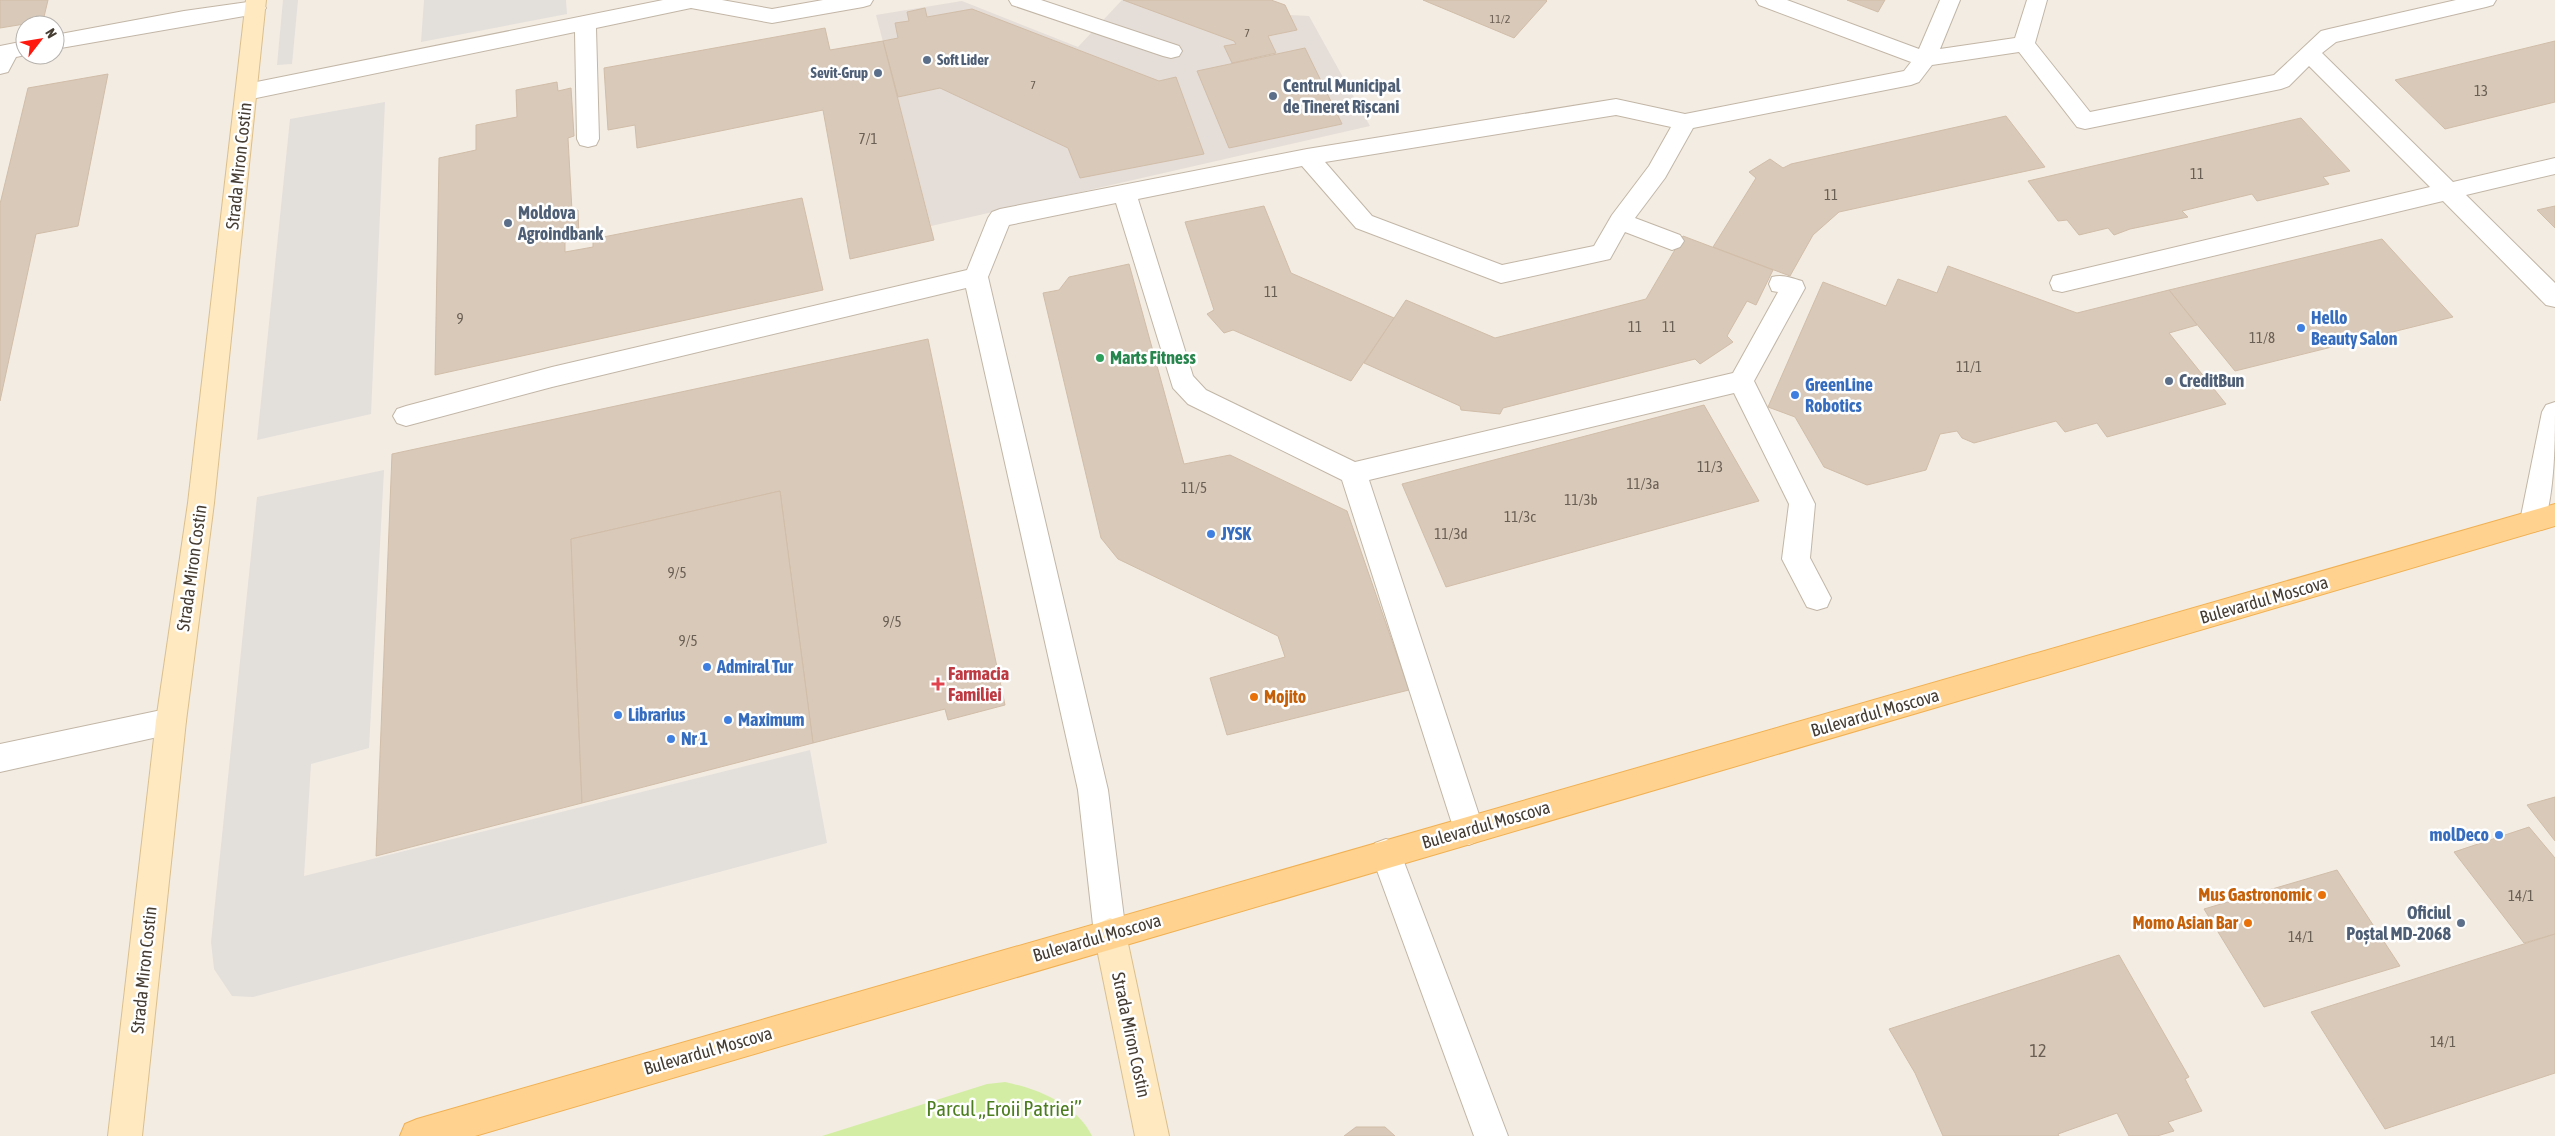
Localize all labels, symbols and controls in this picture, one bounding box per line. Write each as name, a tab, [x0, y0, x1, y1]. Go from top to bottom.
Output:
house number: 11/2	[1490, 12, 1510, 26]
north arrow	[15, 15, 65, 65]
text: N	[42, 26, 60, 41]
house number: 7	[1244, 26, 1250, 40]
place label: Soft Lider	[937, 51, 989, 68]
marker: Soft Lider	[921, 54, 933, 66]
place label: Sevit-Grup	[811, 64, 868, 81]
marker: Sevit-Grup	[872, 67, 884, 79]
place label: Centrul Municipal de Tineret Rîșcani	[1283, 75, 1401, 118]
house number: 7	[1030, 78, 1036, 92]
house number: 13	[2474, 82, 2488, 99]
marker: Centrul Municipal de Tineret Rîșcani	[1267, 90, 1279, 102]
street label: Strada Miron Costin	[221, 101, 256, 230]
house number: 7/1	[858, 130, 878, 147]
house number: 11	[2190, 165, 2204, 182]
house number: 11	[1824, 186, 1838, 203]
place label: Moldova Agroindbank	[517, 202, 604, 244]
marker: Moldova Agroindbank	[502, 217, 514, 229]
house number: 11	[1264, 283, 1278, 300]
place label: Hello Beauty Salon	[2311, 307, 2398, 349]
house number: 9	[456, 310, 464, 327]
house number: 11	[1628, 318, 1642, 335]
house number: 11	[1662, 318, 1676, 335]
marker: Hello Beauty Salon	[2295, 322, 2307, 334]
house number: 11/8	[2249, 329, 2275, 346]
place label: Marts Fitness	[1110, 347, 1196, 368]
marker: Marts Fitness	[1094, 352, 1106, 364]
house number: 11/1	[1956, 358, 1982, 375]
place label: CreditBun	[2179, 370, 2245, 391]
place label: GreenLine Robotics	[1805, 374, 1873, 416]
marker: CreditBun	[2163, 375, 2175, 387]
marker: GreenLine Robotics	[1789, 389, 1801, 401]
house number: 11/3	[1697, 458, 1723, 475]
house number: 11/3a	[1626, 475, 1660, 492]
house number: 11/5	[1181, 479, 1207, 496]
house number: 11/3b	[1564, 491, 1598, 508]
street label: Strada Miron Costin	[172, 503, 211, 633]
house number: 11/3c	[1504, 508, 1536, 525]
place label: JYSK	[1220, 523, 1251, 544]
house number: 11/3d	[1434, 525, 1468, 542]
marker: JYSK	[1205, 528, 1217, 540]
house number: 9/5	[667, 564, 687, 581]
street label: Bulevardul Moscova	[2197, 571, 2330, 628]
house number: 9/5	[882, 613, 902, 630]
house number: 9/5	[678, 632, 698, 649]
place label: Admiral Tur	[716, 656, 794, 677]
marker: Admiral Tur	[701, 661, 713, 673]
place label: Farmacia Familiei	[948, 663, 1009, 705]
marker: Farmacia Familiei	[932, 678, 944, 690]
street label: Bulevardul Moscova	[1808, 684, 1941, 741]
place label: Mojito	[1264, 686, 1306, 707]
marker: Mojito	[1248, 691, 1260, 703]
place label: Librarius	[628, 704, 686, 725]
marker: Librarius	[612, 709, 624, 721]
place label: Maximum	[738, 709, 804, 730]
marker: Maximum	[722, 714, 734, 726]
place label: Nr 1	[681, 728, 708, 749]
marker: Nr 1	[665, 733, 677, 745]
street label: Bulevardul Moscova	[1419, 796, 1552, 853]
place label: molDeco	[2430, 824, 2489, 845]
marker: molDeco	[2493, 829, 2505, 841]
place label: Mus Gastronomic	[2198, 884, 2312, 905]
house number: 14/1	[2508, 887, 2534, 904]
marker: Mus Gastronomic	[2316, 889, 2328, 901]
place label: Oficiul Poștal MD-2068	[2346, 902, 2452, 945]
street label: Strada Miron Costin	[126, 905, 161, 1034]
street label: Bulevardul Moscova	[1030, 909, 1163, 966]
place label: Momo Asian Bar	[2133, 912, 2239, 933]
marker: Momo Asian Bar	[2242, 917, 2254, 929]
marker: Oficiul Poștal MD-2068	[2455, 917, 2467, 929]
house number: 14/1	[2288, 928, 2314, 945]
street label: Strada Miron Costin	[1108, 970, 1155, 1099]
street label: Bulevardul Moscova	[641, 1022, 774, 1079]
house number: 14/1	[2430, 1033, 2456, 1050]
house number: 12	[2030, 1040, 2046, 1061]
park label: Parcul „Eroii Patriei”	[926, 1096, 1082, 1120]

